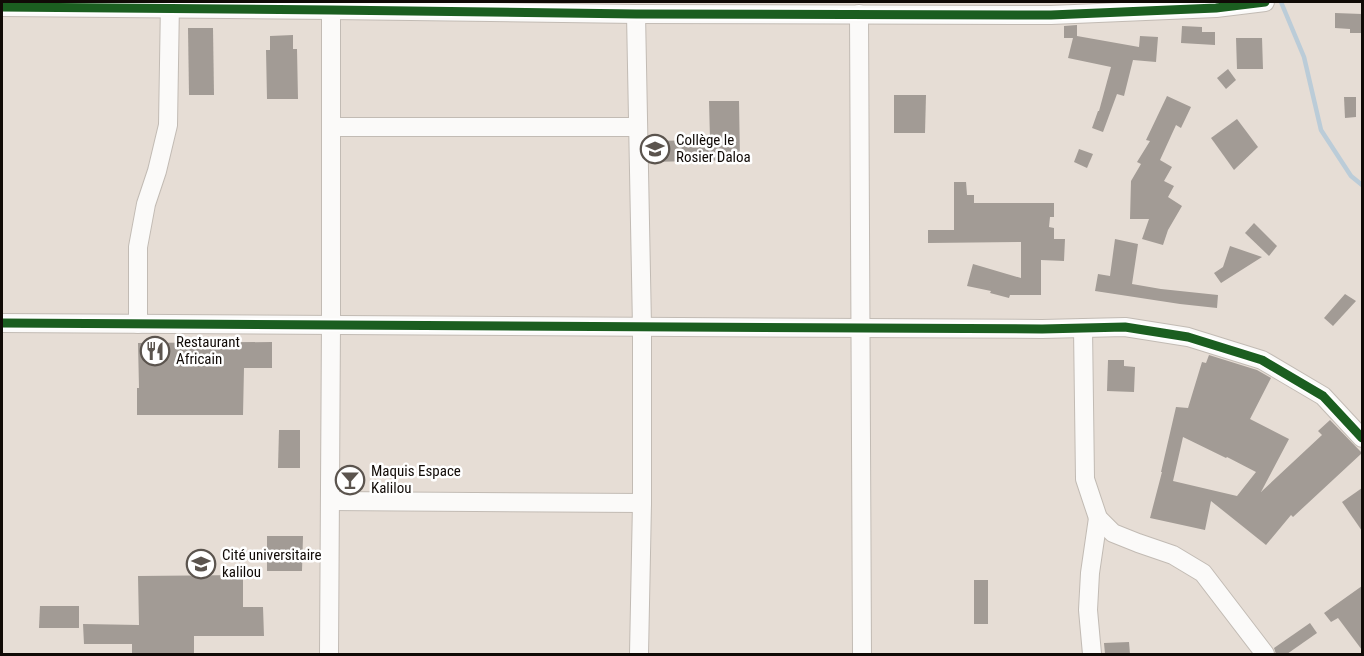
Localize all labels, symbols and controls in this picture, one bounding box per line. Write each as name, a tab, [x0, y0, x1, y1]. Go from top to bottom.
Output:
place label: Collège le Rosier Daloa	[676, 131, 751, 166]
school or university icon: Collège le Rosier Daloa	[639, 133, 671, 165]
place label: Restaurant Africain	[176, 333, 240, 368]
restaurant icon: Restaurant Africain	[139, 335, 171, 367]
place label: Maquis Espace Kalilou	[371, 462, 461, 497]
bar icon: Maquis Espace Kalilou	[334, 464, 366, 496]
place label: Cité universitaire kalilou	[222, 546, 322, 581]
school or university icon: Cité universitaire kalilou	[185, 548, 217, 580]

